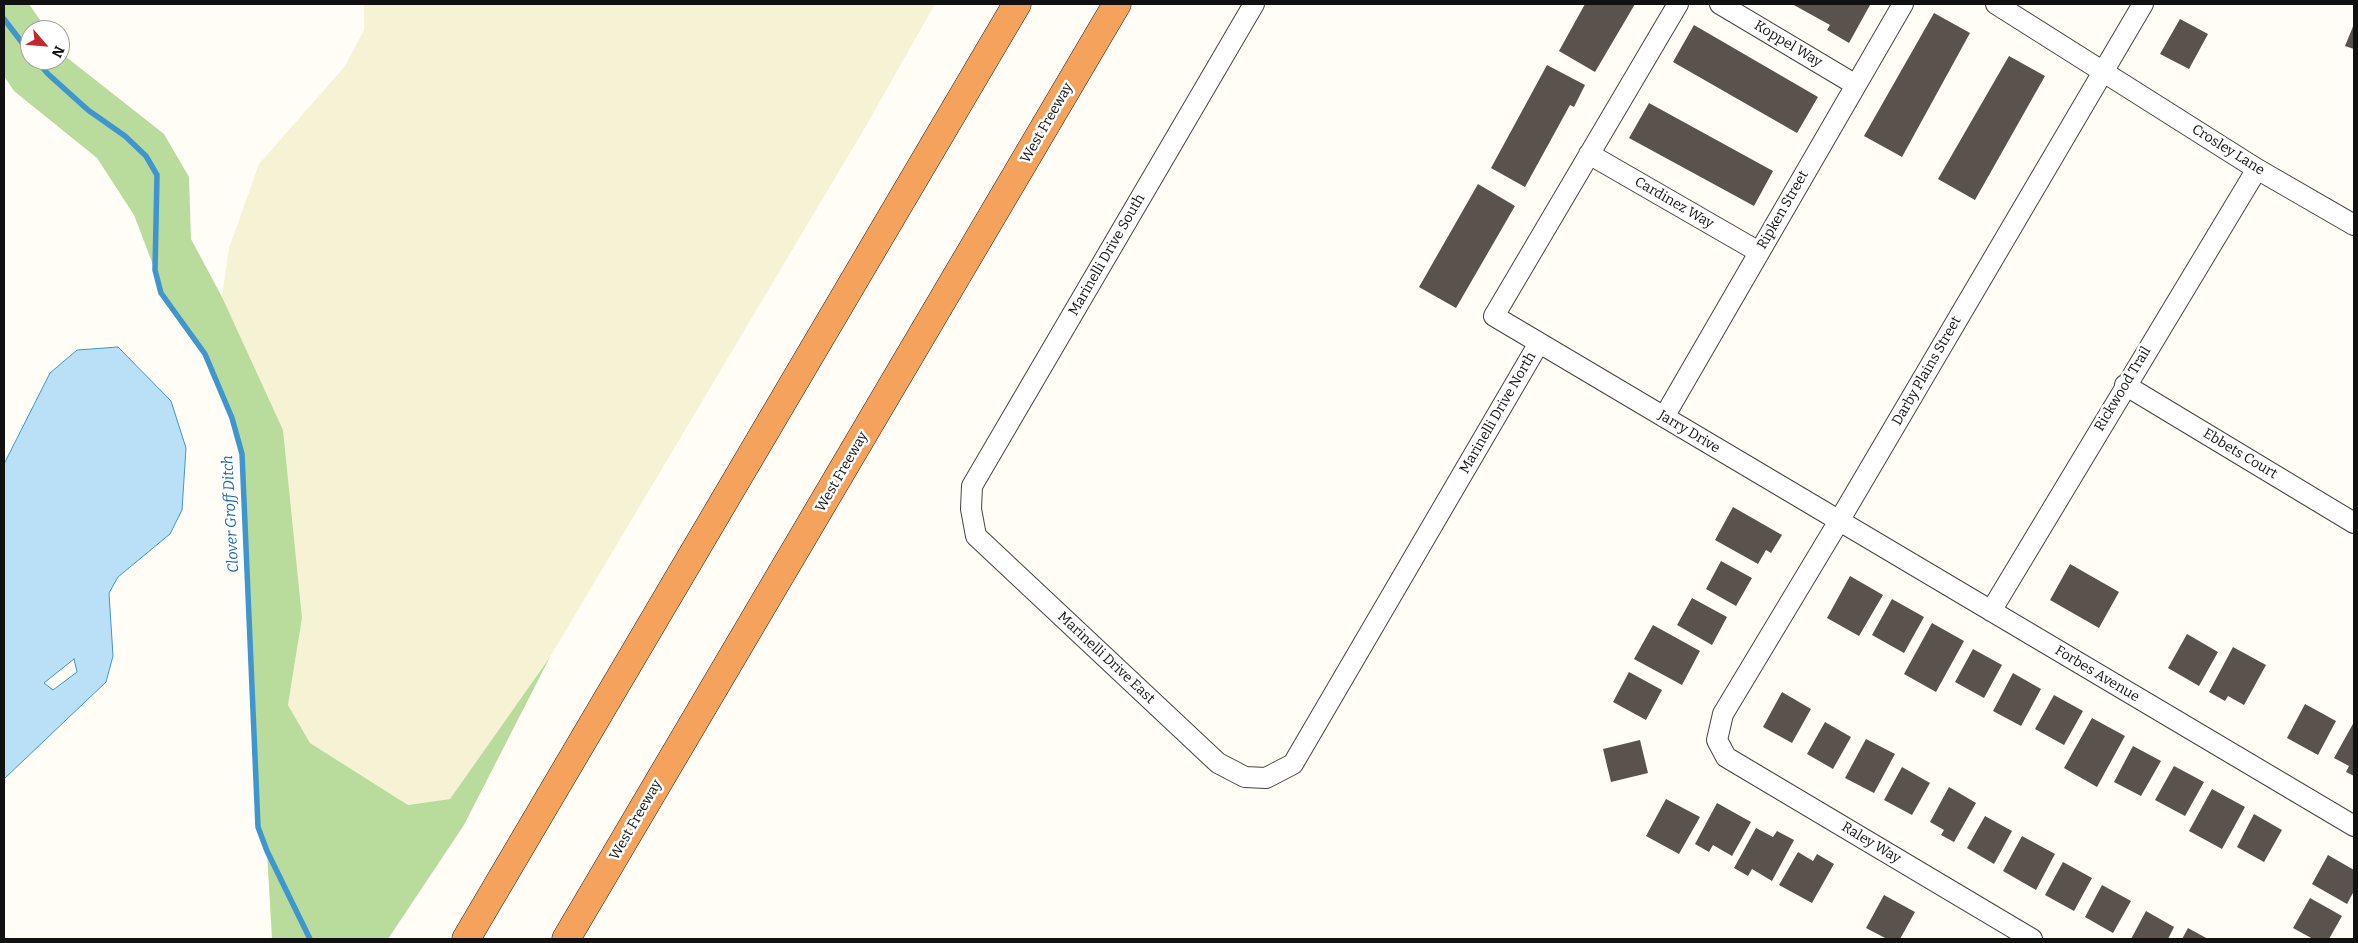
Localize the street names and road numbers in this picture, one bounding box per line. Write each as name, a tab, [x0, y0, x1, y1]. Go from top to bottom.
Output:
street label: Koppel Way	[1751, 17, 1825, 71]
street label: West Freeway	[1017, 80, 1077, 166]
street label: Crosley Lane	[2189, 121, 2267, 179]
street label: Ripken Street	[1754, 168, 1812, 252]
street label: Cardinez Way	[1631, 174, 1717, 232]
street label: Marinelli Drive South	[1065, 191, 1149, 319]
street label: Darby Plains Street	[1889, 314, 1965, 428]
street label: Rickwood Trail	[2091, 344, 2155, 434]
street label: Marinelli Drive North	[1456, 349, 1540, 477]
street label: Jarry Drive	[1655, 407, 1723, 457]
street label: Ebbets Court	[2200, 425, 2280, 483]
street label: West Freeway	[812, 429, 872, 515]
street label: Marinelli Drive East	[1054, 609, 1158, 707]
street label: Forbes Avenue	[2052, 642, 2142, 706]
street label: West Freeway	[606, 777, 666, 863]
street label: Raley Way	[1838, 819, 1904, 867]

